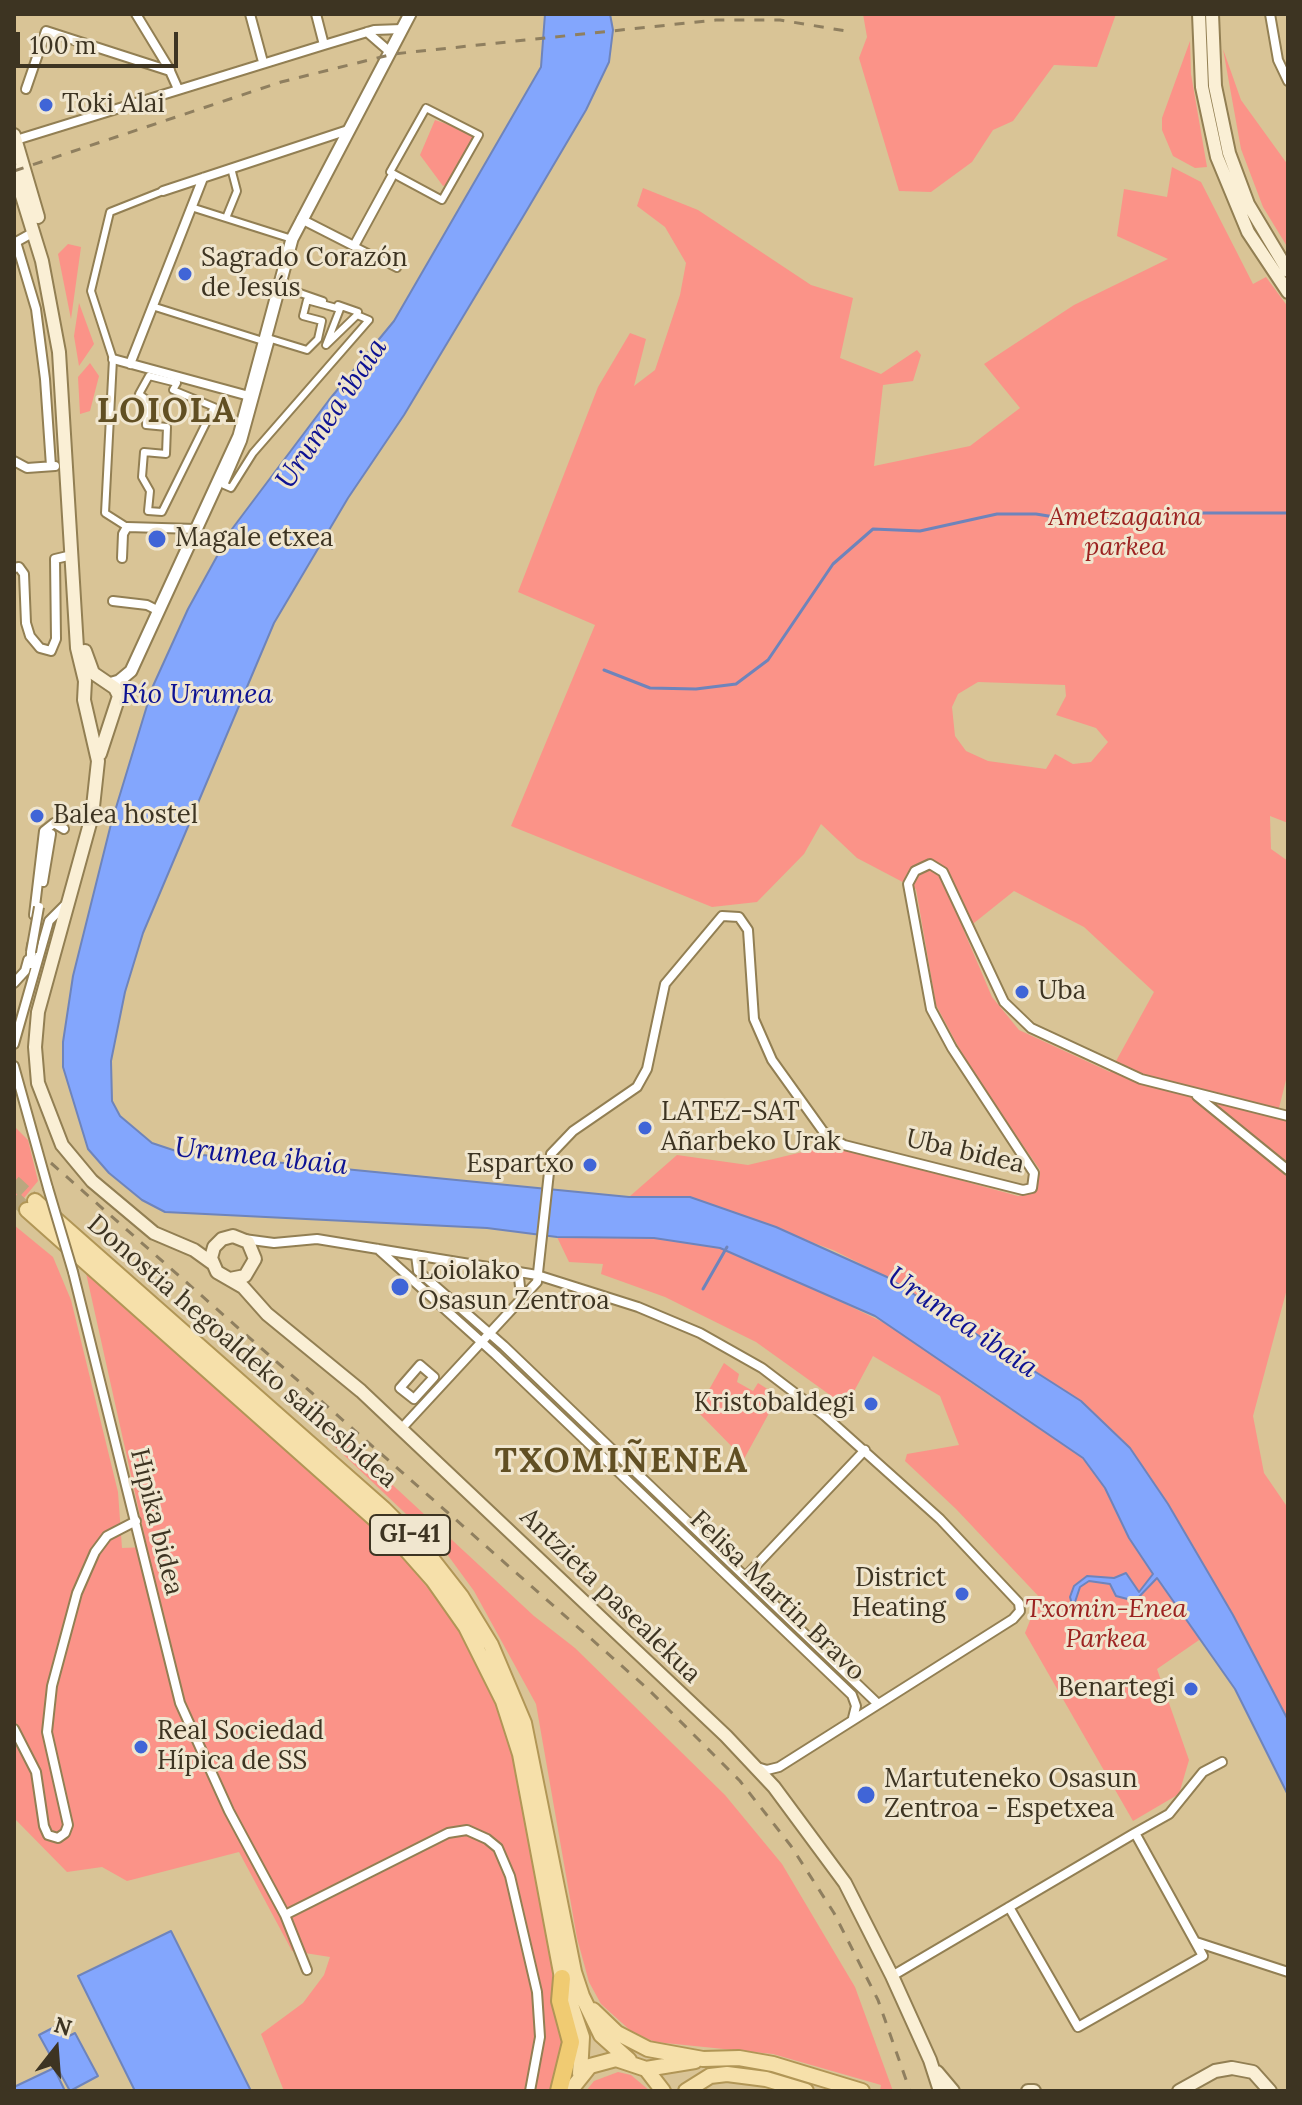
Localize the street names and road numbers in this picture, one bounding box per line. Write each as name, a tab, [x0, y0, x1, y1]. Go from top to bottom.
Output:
street label: Uba bidea	[903, 1123, 1027, 1181]
street label: Donostia hegoaldeko saihesbidea	[81, 1209, 403, 1495]
street label: Hipika bidea	[123, 1446, 189, 1598]
street label: Antzieta pasealekua	[513, 1502, 707, 1690]
street label: Felisa Martin Bravo	[683, 1504, 871, 1688]
road number: GI-41	[370, 1515, 450, 1555]

